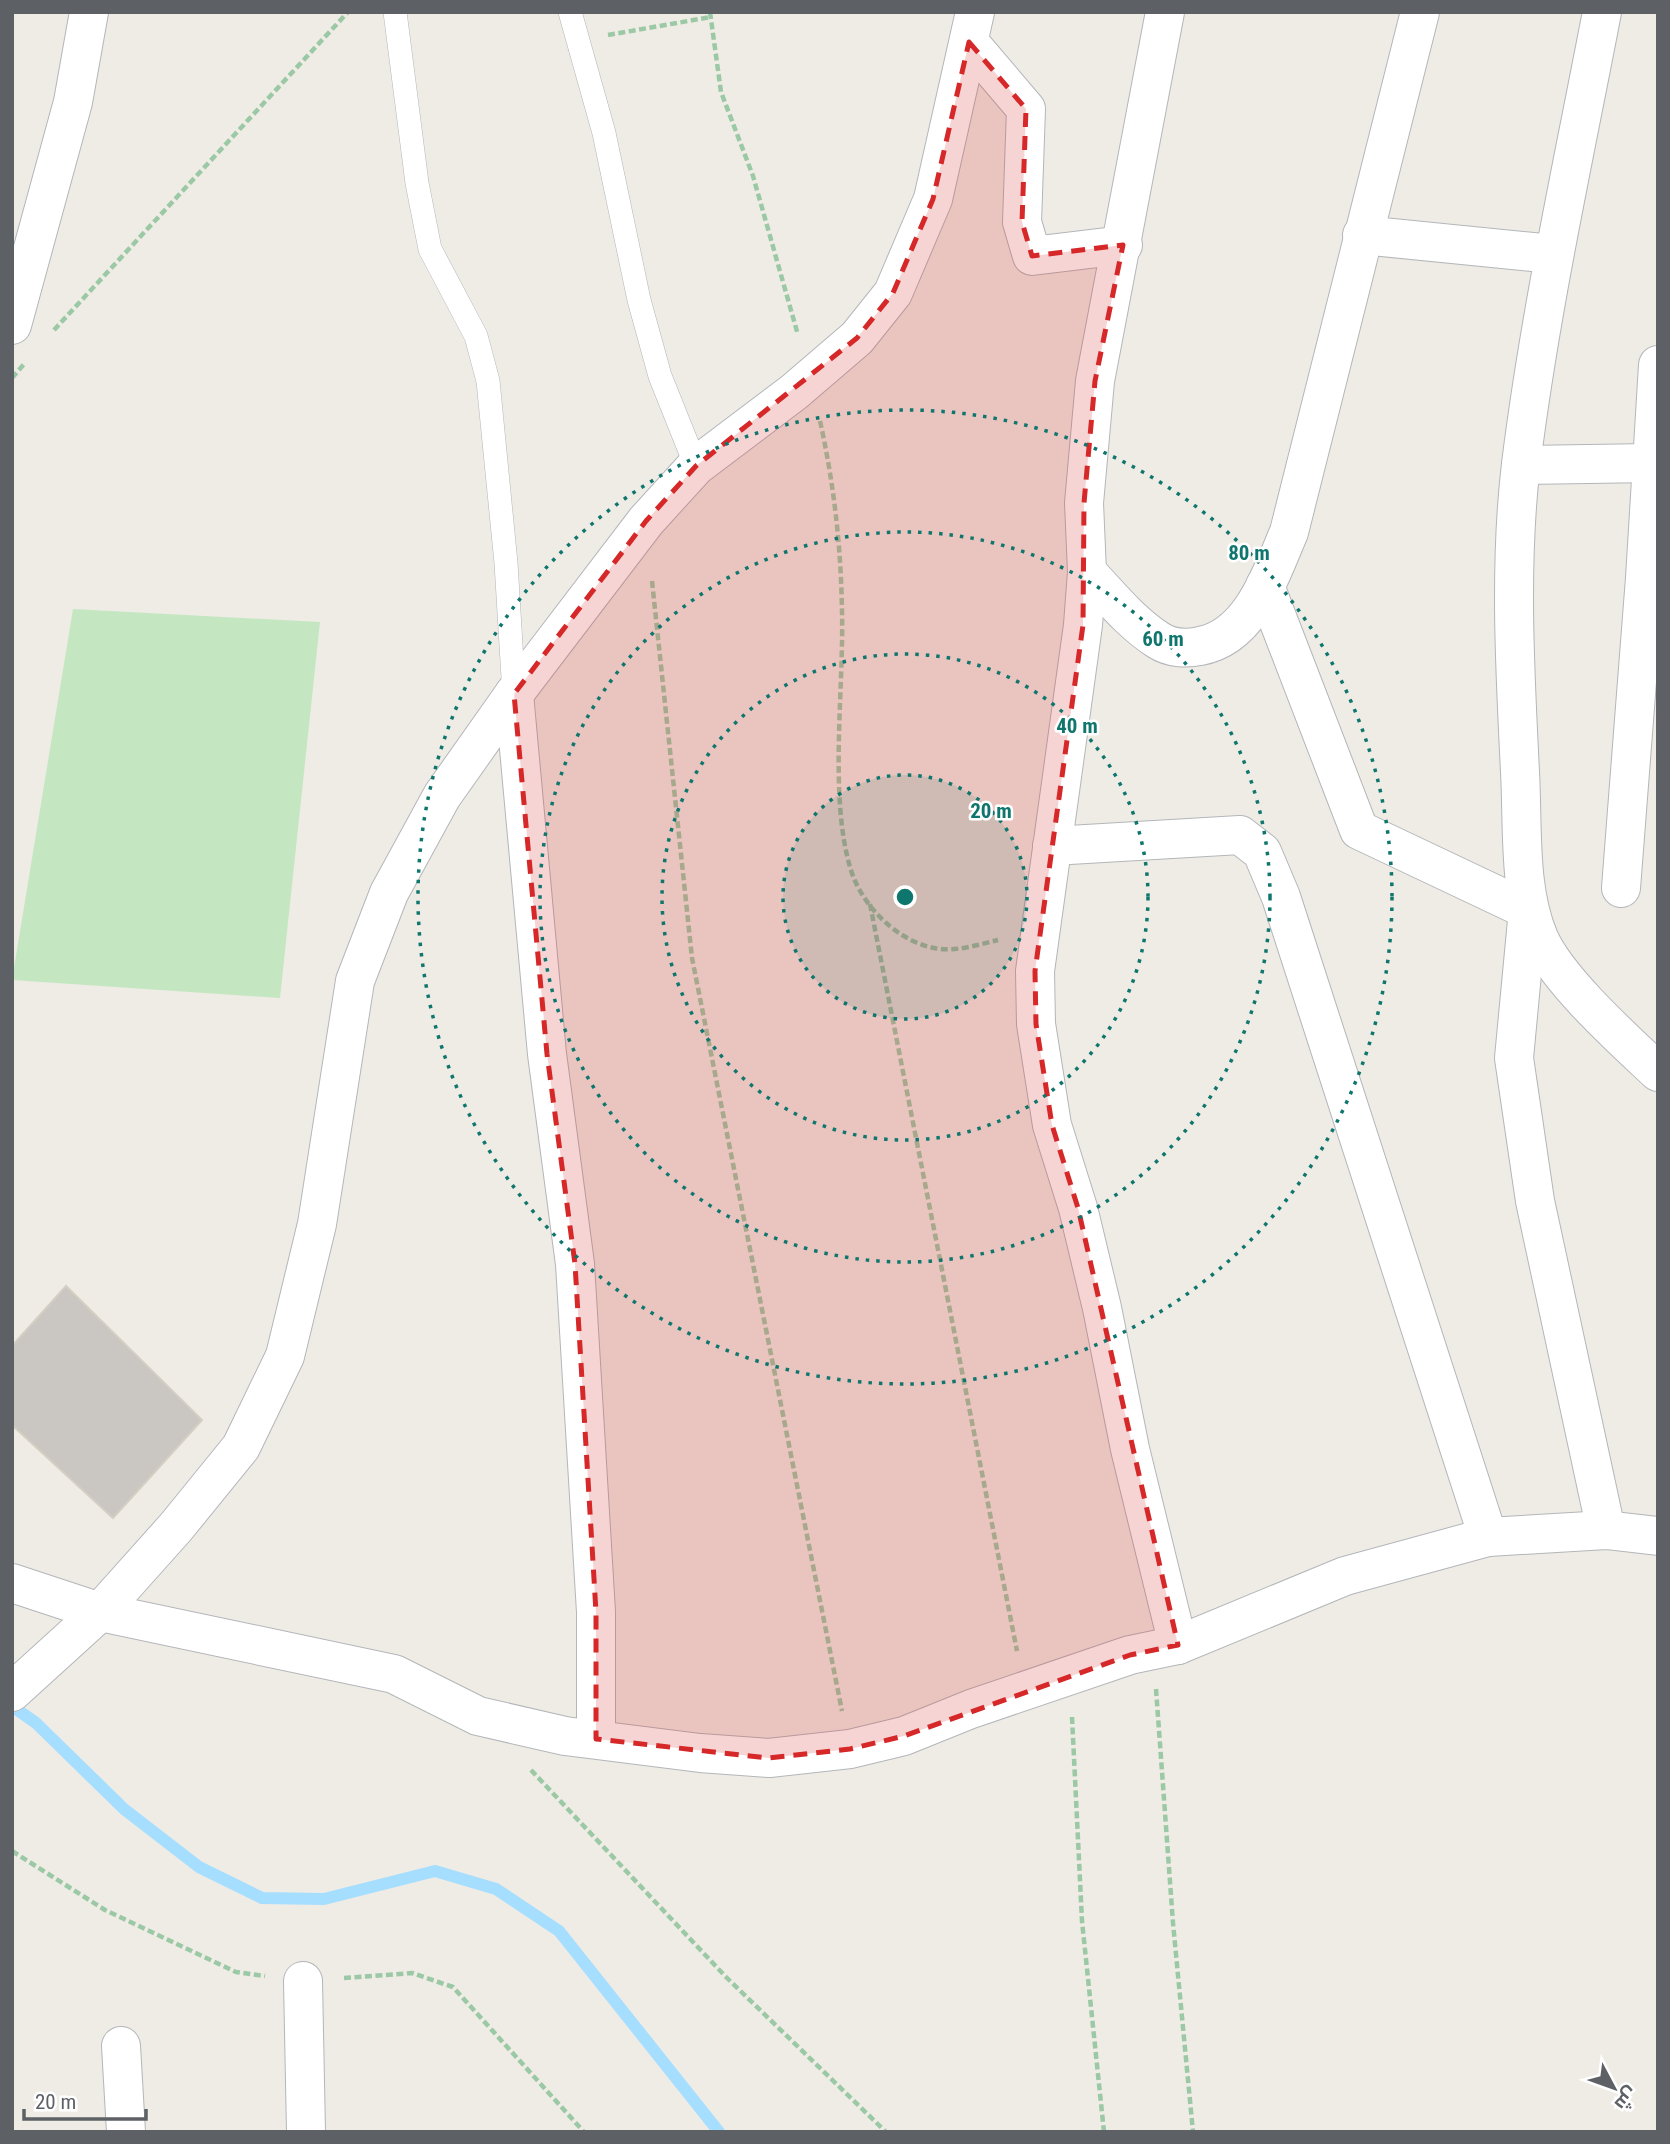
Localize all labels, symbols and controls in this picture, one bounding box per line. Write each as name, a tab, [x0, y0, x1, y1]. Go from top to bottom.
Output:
text: 80 m	[1228, 541, 1270, 565]
text: 60 m	[1142, 627, 1184, 651]
text: 40 m	[1056, 714, 1098, 738]
text: 20 m	[970, 799, 1012, 823]
centre of rings	[893, 885, 917, 909]
north arrow	[1579, 2053, 1649, 2123]
scale bar	[24, 2078, 147, 2122]
text: ش	[1610, 2082, 1643, 2116]
text: 20 m	[35, 2090, 76, 2114]

